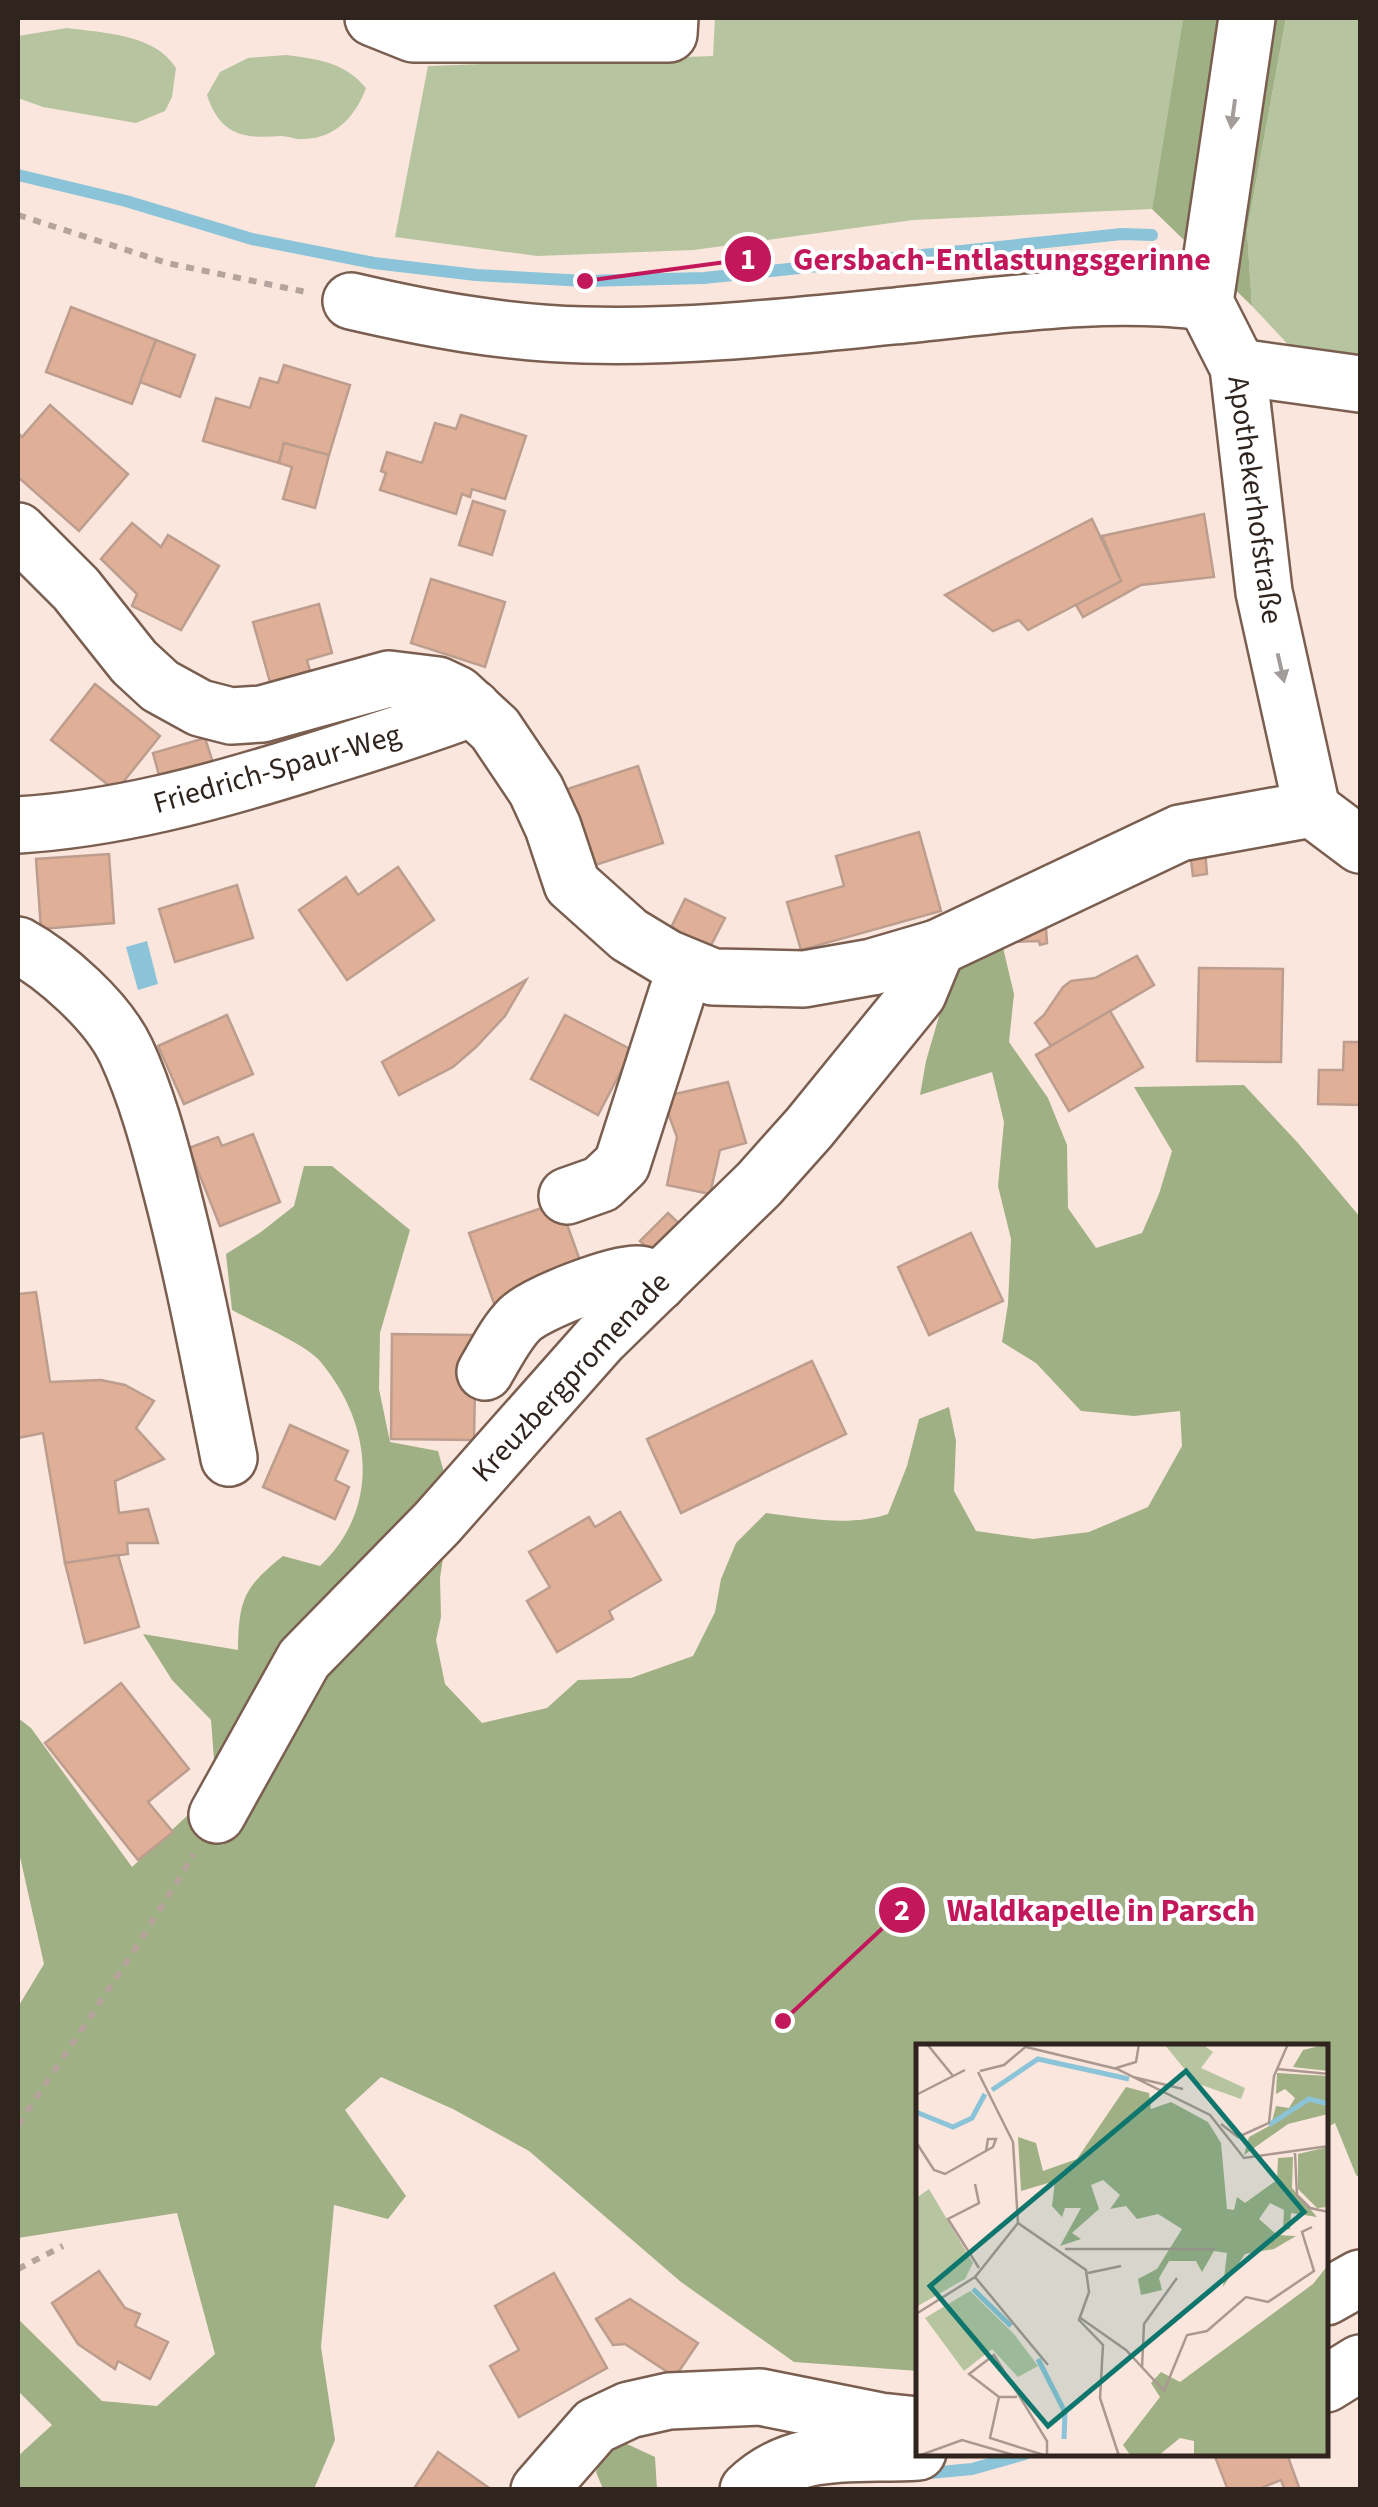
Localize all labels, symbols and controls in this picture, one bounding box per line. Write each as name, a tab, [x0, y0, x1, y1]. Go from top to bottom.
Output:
one-way arrow	[1224, 99, 1240, 130]
callout: Gersbach-Entlastungsgerinne	[723, 228, 1231, 290]
text: Gersbach-Entlastungsgerinne	[793, 237, 1211, 283]
text: 1	[740, 238, 756, 281]
street label: Apothekerhofstraße	[1216, 373, 1294, 627]
one-way arrow	[1274, 653, 1289, 684]
street label: Friedrich-Spaur-Weg	[148, 713, 406, 825]
street label: Kreuzbergpromenade	[462, 1262, 680, 1492]
callout: Waldkapelle in Parsch	[877, 1879, 1275, 1941]
text: Waldkapelle in Parsch	[947, 1888, 1255, 1934]
text: 2	[894, 1889, 910, 1932]
inset map	[916, 2044, 1328, 2457]

